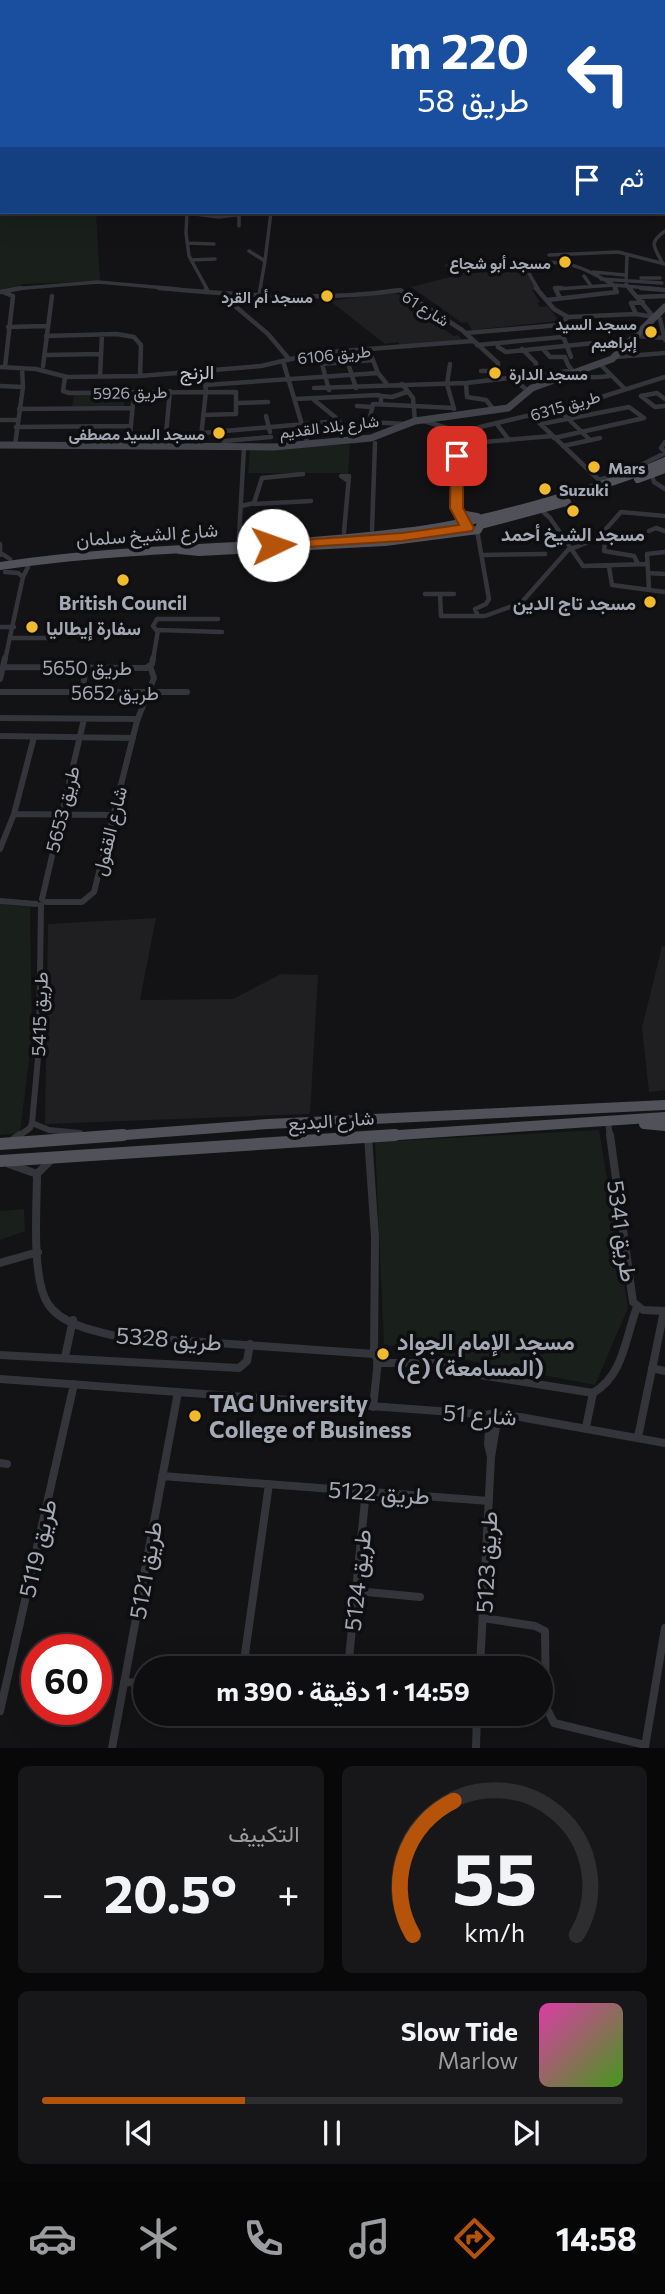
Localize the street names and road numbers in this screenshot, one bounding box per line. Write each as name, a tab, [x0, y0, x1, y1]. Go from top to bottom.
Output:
street label: شارع 61	[397, 286, 453, 332]
street label: طريق 6106	[296, 341, 372, 369]
street label: طريق 5926	[93, 382, 167, 404]
street label: طريق 6315	[528, 386, 603, 426]
street label: شارع بلاد القديم	[278, 410, 380, 445]
street label: شارع الشيخ سلمان	[75, 518, 219, 553]
street label: طريق 5650	[42, 656, 132, 680]
street label: طريق 5652	[71, 681, 159, 705]
street label: طريق 5653	[40, 763, 85, 855]
street label: شارع القفول	[87, 784, 133, 879]
street label: طريق 5415	[26, 971, 53, 1057]
street label: شارع البديع	[287, 1106, 375, 1137]
street label: طريق 5341	[600, 1178, 644, 1284]
street label: طريق 5328	[115, 1320, 223, 1358]
street label: شارع 51	[442, 1397, 518, 1434]
street label: طريق 5122	[327, 1474, 431, 1512]
street label: طريق 5119	[12, 1496, 64, 1600]
street label: طريق 5123	[469, 1510, 505, 1614]
street label: طريق 5121	[123, 1519, 169, 1621]
street label: طريق 5124	[338, 1528, 378, 1633]

